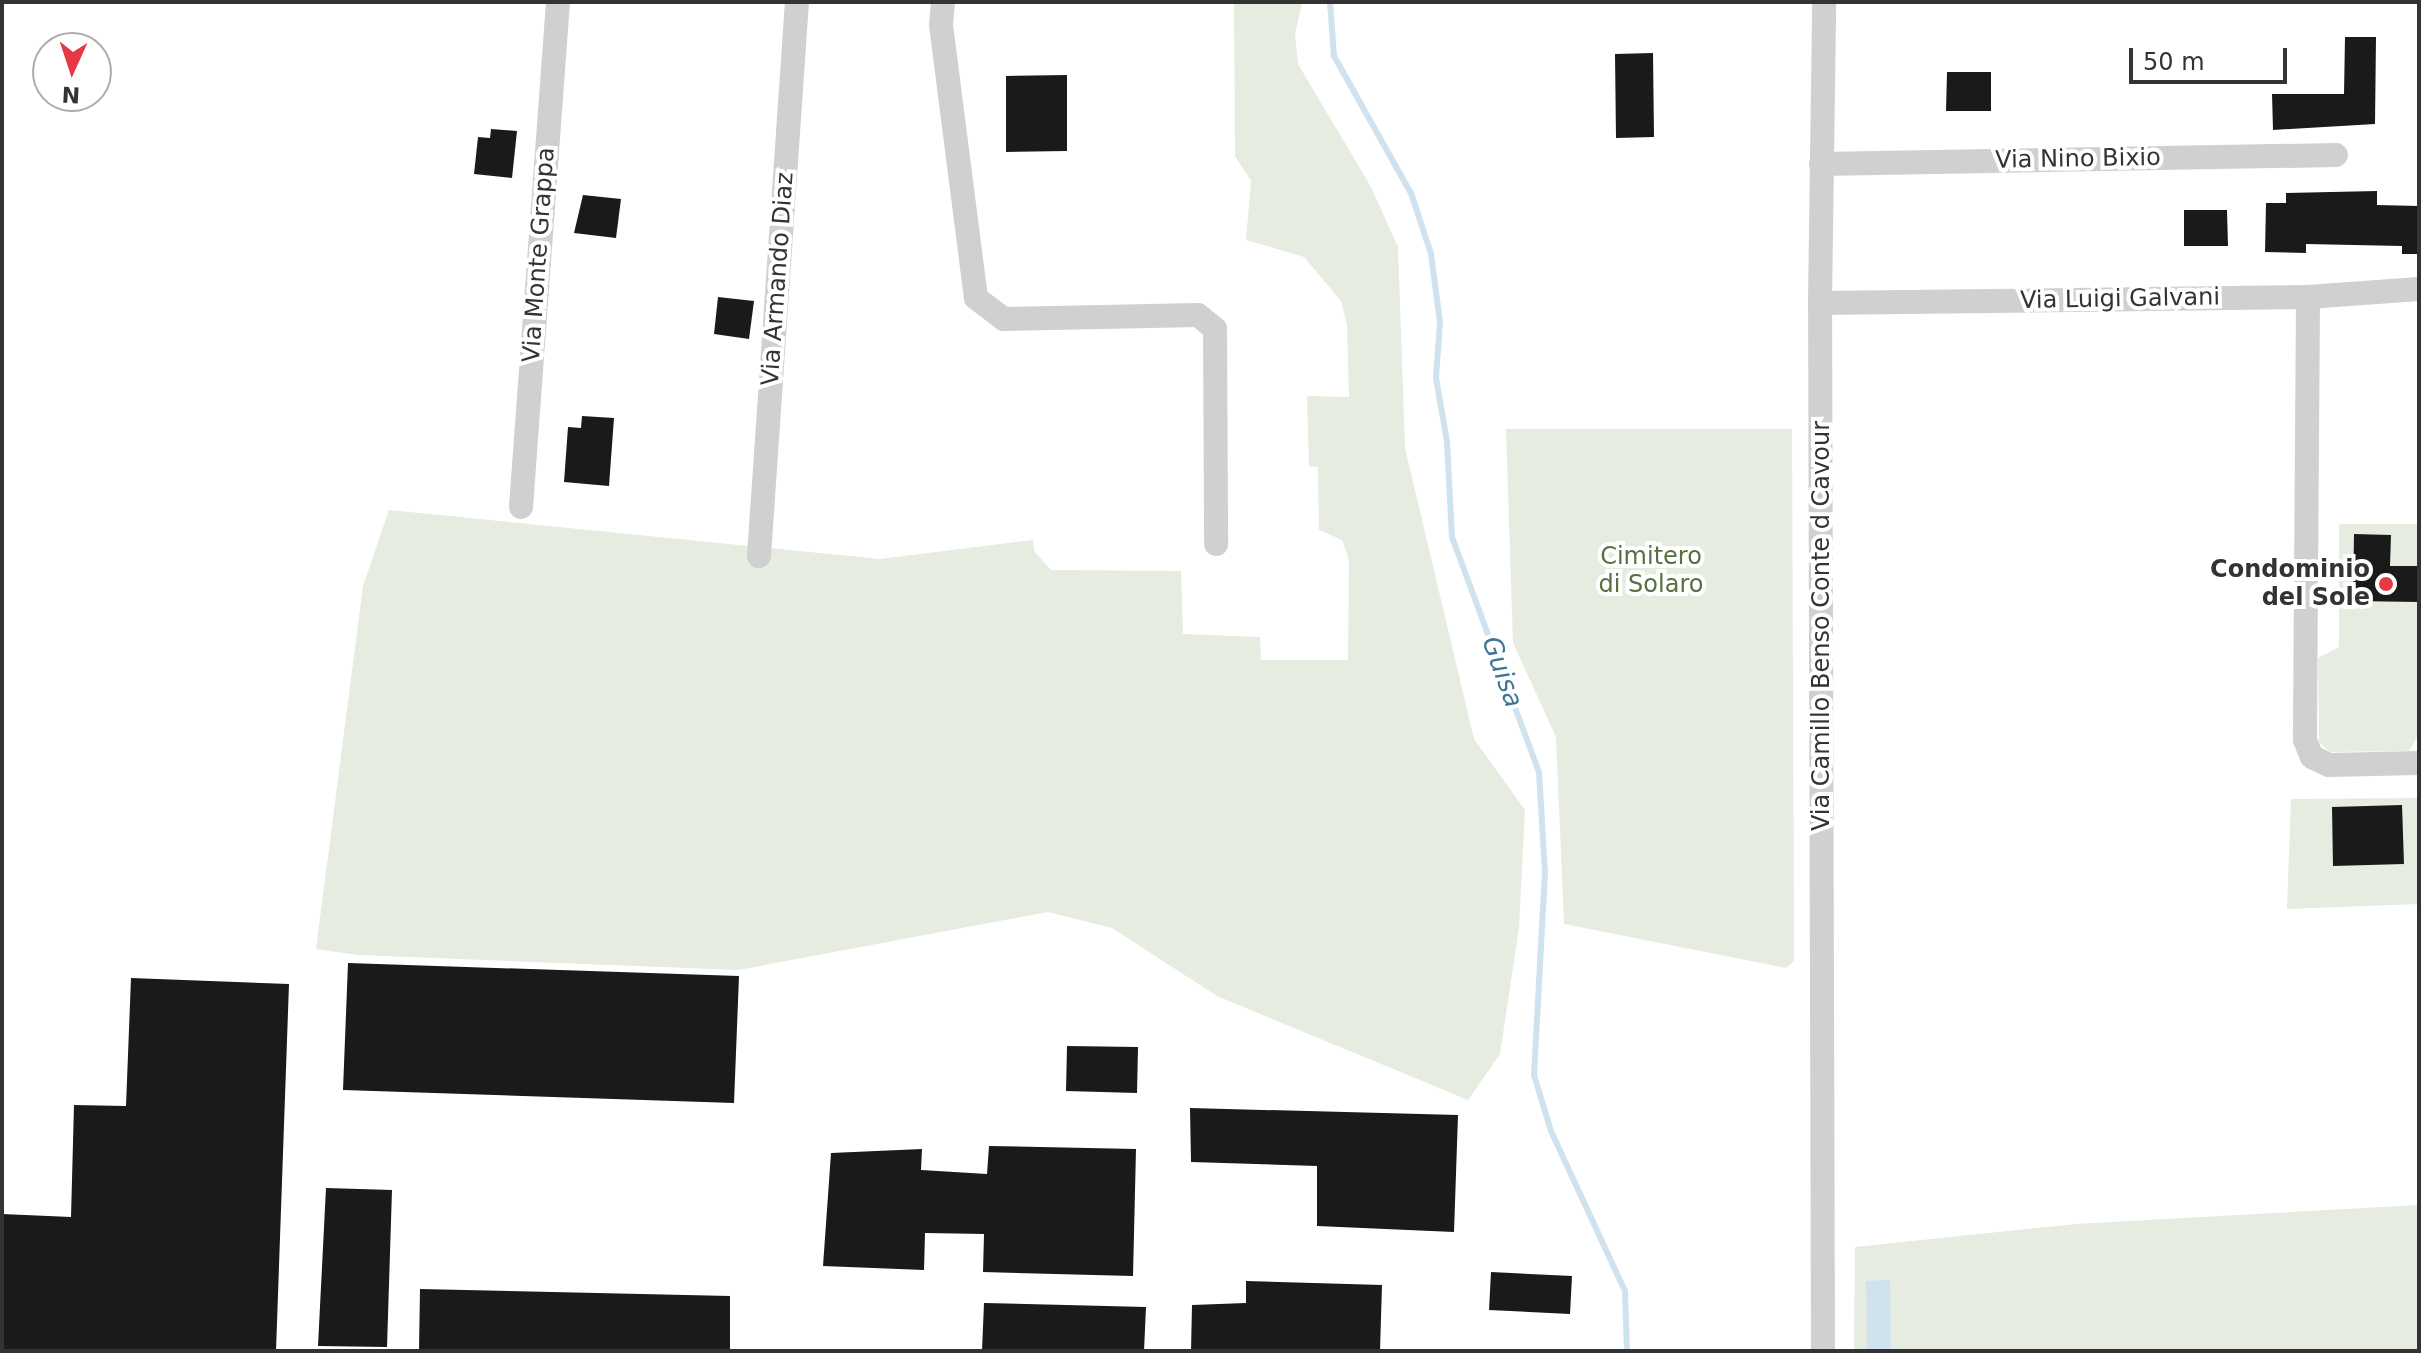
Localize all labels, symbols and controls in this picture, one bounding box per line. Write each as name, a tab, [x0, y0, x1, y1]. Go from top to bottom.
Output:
north arrow	[32, 32, 112, 112]
scale bar	[2133, 32, 2291, 82]
text: 50 m	[2143, 48, 2205, 76]
text: N	[61, 82, 81, 107]
street label: Via Nino Bixio	[1995, 143, 2161, 175]
street label: Via Monte Grappa	[517, 146, 561, 364]
street label: Via Armando Diaz	[756, 171, 800, 387]
street label: Via Luigi Galvani	[2020, 283, 2220, 315]
street label: Via Camillo Benso Conte d Cavour	[1808, 421, 1836, 831]
park label: Cimitero di Solaro	[1599, 543, 1703, 599]
place label: Condominio del Sole	[2210, 556, 2370, 612]
marker: Condominio del Sole	[2377, 575, 2395, 593]
water label: Guisa	[1475, 632, 1529, 712]

